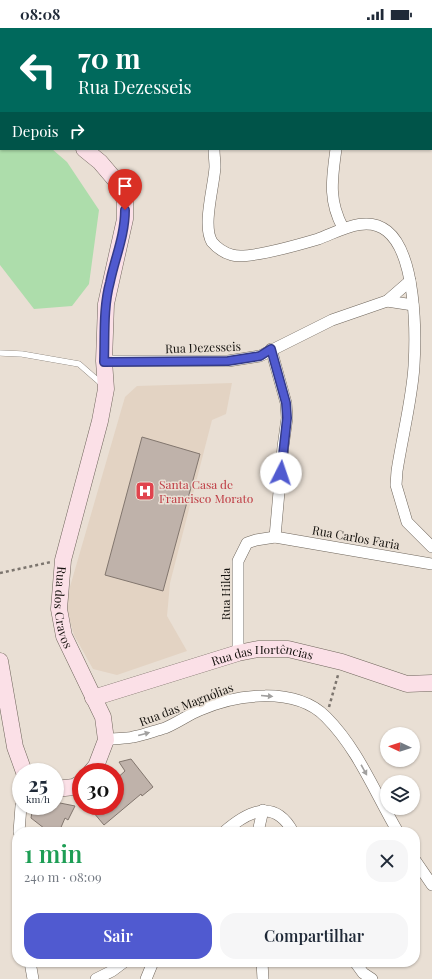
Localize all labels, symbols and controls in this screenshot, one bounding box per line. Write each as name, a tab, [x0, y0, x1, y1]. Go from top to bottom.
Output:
text: 08:08	[20, 4, 61, 24]
text: 70 m	[78, 39, 141, 76]
icon: left	[12, 44, 64, 96]
text: Rua Dezesseis	[78, 75, 192, 99]
icon: right	[66, 120, 88, 142]
text: Depois	[12, 121, 58, 141]
pin	[108, 169, 142, 210]
icon: arrive	[114, 175, 136, 197]
street label: Rua Dezesseis	[165, 338, 241, 356]
position arrow	[260, 452, 302, 494]
place label: Santa Casa de Francisco Morato	[159, 476, 254, 506]
hospital icon: Santa Casa de Francisco Morato	[134, 480, 156, 502]
street label: Rua Carlos Faria	[311, 521, 401, 553]
street label: Rua dos Cravos	[51, 566, 77, 651]
street label: Rua Hilda	[217, 568, 233, 620]
street label: Rua das Hortências	[209, 641, 315, 669]
street label: Rua das Magnólias	[137, 679, 235, 729]
one-way arrow	[260, 693, 273, 699]
north arrow	[380, 727, 420, 767]
map controls	[380, 727, 420, 815]
one-way arrow	[138, 731, 150, 737]
speed limit sign: 30	[72, 763, 124, 815]
one-way arrow	[360, 764, 367, 776]
text: 25	[28, 770, 48, 797]
button: layers	[380, 775, 420, 815]
text: km/h	[26, 792, 50, 806]
text: 1 min	[24, 837, 82, 869]
button: close	[366, 840, 408, 882]
text: 240 m · 08:09	[24, 868, 102, 885]
button: Sair	[24, 913, 212, 959]
button: Compartilhar	[220, 913, 408, 959]

